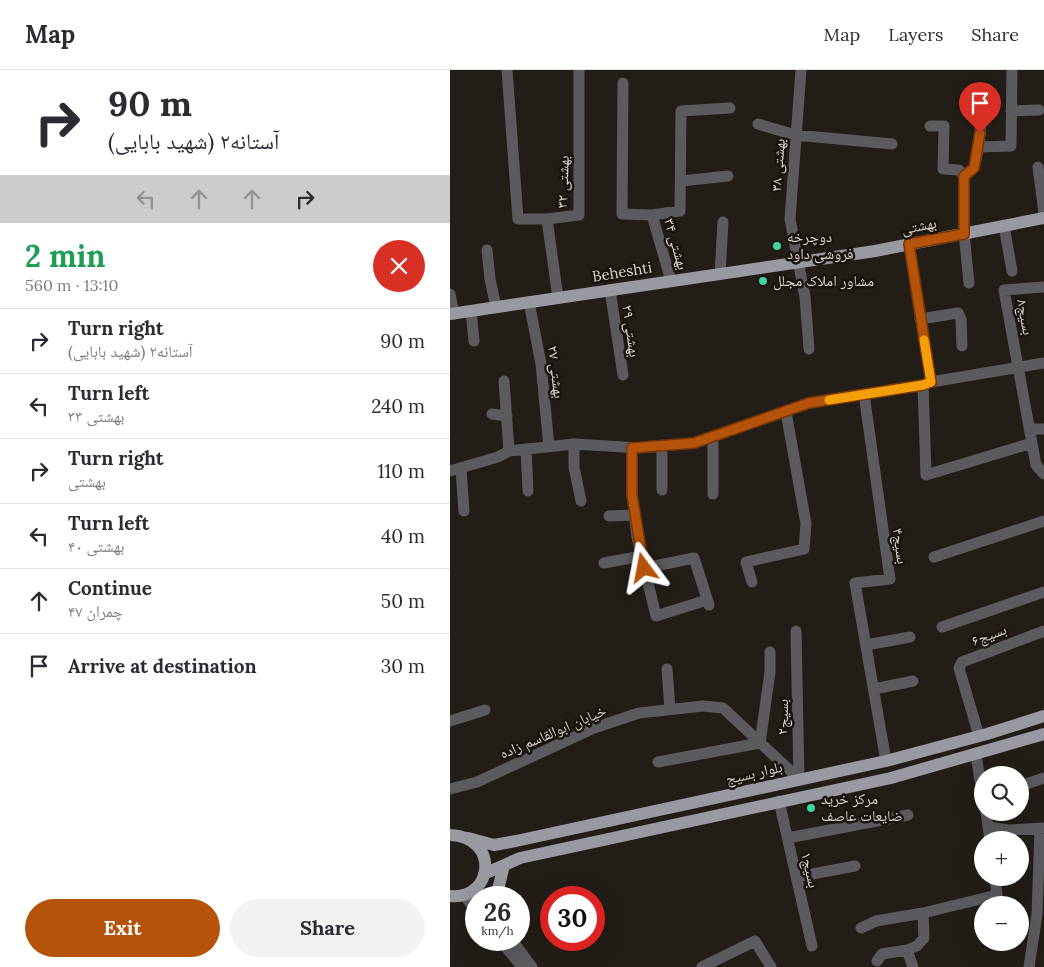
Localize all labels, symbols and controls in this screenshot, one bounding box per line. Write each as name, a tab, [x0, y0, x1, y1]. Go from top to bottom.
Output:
text: Map	[25, 19, 75, 50]
text: Map	[824, 23, 860, 46]
text: Layers	[888, 23, 943, 46]
text: Share	[971, 23, 1019, 46]
text: 90 m	[108, 81, 192, 126]
pin	[959, 82, 1001, 133]
icon: arrive	[966, 89, 994, 117]
icon: right	[25, 90, 90, 155]
text: آستانه۲ (شهید بابایی)	[108, 127, 279, 155]
street label: بهشتی ۳۸	[766, 138, 790, 192]
street label: بهشتی ۳۲	[552, 155, 574, 209]
icon: left	[132, 185, 160, 213]
icon: ahead	[185, 185, 213, 213]
icon: ahead	[238, 185, 266, 213]
icon: right	[291, 185, 319, 213]
street label: بهشتی	[900, 213, 938, 239]
street label: بهشتی ۳۴	[659, 216, 693, 272]
place label: دوچرخه فروشی داود	[787, 227, 854, 264]
text: 2 min	[25, 237, 105, 275]
button: close	[373, 240, 425, 292]
marker: دوچرخه فروشی داود	[771, 240, 783, 252]
street label: Beheshti	[591, 257, 653, 286]
place label: مشاور املاک مجلل	[773, 271, 874, 291]
text: 560 m · 13:10	[25, 275, 118, 295]
marker: مشاور املاک مجلل	[757, 275, 769, 287]
street label: بسیج۸	[1012, 297, 1038, 337]
street label: بهشتی ۲۹	[617, 303, 645, 359]
text: Turn right	[68, 316, 164, 340]
icon: right	[25, 327, 53, 355]
text: 90 m	[380, 329, 425, 353]
text: آستانه۲ (شهید بابایی)	[68, 341, 193, 361]
street label: بهشتی ۲۷	[543, 345, 569, 399]
text: Turn left	[68, 381, 149, 405]
icon: left	[25, 392, 53, 420]
text: 240 m	[371, 394, 425, 418]
text: بهشتی ۳۳	[68, 406, 124, 426]
text: Turn right	[68, 446, 164, 470]
icon: right	[25, 457, 53, 485]
text: 110 m	[377, 459, 425, 483]
text: بهشتی	[68, 471, 106, 491]
text: Turn left	[68, 511, 149, 535]
icon: left	[25, 522, 53, 550]
text: 40 m	[381, 524, 425, 548]
street label: بسیج۴	[888, 527, 912, 565]
text: بهشتی ۴۰	[68, 536, 124, 556]
position arrow	[617, 541, 669, 593]
text: Continue	[68, 576, 152, 600]
icon: ahead	[25, 587, 53, 615]
text: 50 m	[381, 589, 425, 613]
text: چمران ۴۷	[68, 601, 123, 621]
street label: بسیج۶	[969, 619, 1009, 651]
icon: arrive	[25, 652, 53, 680]
text: Arrive at destination	[68, 654, 257, 678]
text: 30 m	[381, 654, 425, 678]
street label: بسیج۲	[773, 699, 793, 735]
street label: خیابان ابوالقاسم زاده	[497, 700, 610, 763]
street label: بلوار بسیج	[724, 757, 784, 789]
map controls	[974, 766, 1029, 951]
button: search	[974, 766, 1029, 821]
place label: مرکز خرید ضایعات عاصف	[821, 789, 903, 825]
marker: مرکز خرید ضایعات عاصف	[805, 802, 817, 814]
button: +	[974, 831, 1029, 886]
street label: بسیج۱	[796, 850, 824, 890]
speed limit sign: 30	[540, 886, 605, 951]
text: 26	[484, 896, 511, 928]
button: −	[974, 896, 1029, 951]
button: Exit	[25, 899, 220, 957]
button: Share	[230, 899, 425, 957]
text: km/h	[481, 923, 514, 938]

